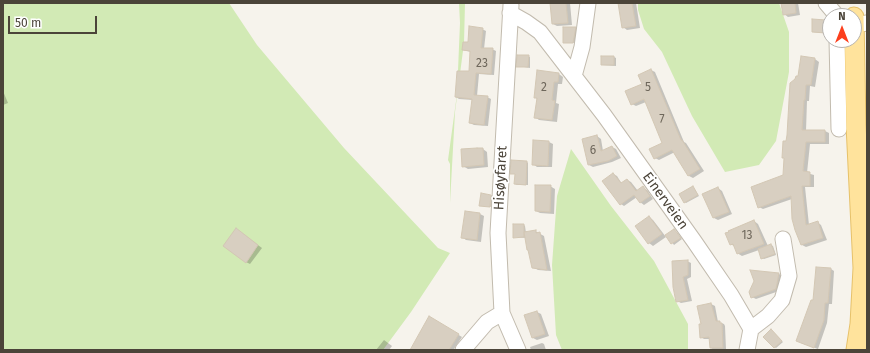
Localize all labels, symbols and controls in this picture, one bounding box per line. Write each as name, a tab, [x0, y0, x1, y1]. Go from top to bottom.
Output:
scale bar	[10, 8, 99, 34]
north arrow	[822, 8, 862, 48]
text: N	[838, 10, 846, 23]
text: 50 m	[15, 16, 41, 30]
house number: 23	[476, 57, 488, 71]
house number: 2	[541, 81, 547, 95]
house number: 5	[645, 81, 651, 95]
house number: 7	[659, 113, 665, 127]
house number: 6	[590, 144, 596, 158]
street label: Hisøyfaret	[491, 145, 511, 211]
street label: Einerveien	[639, 169, 691, 233]
house number: 13	[741, 229, 753, 243]

